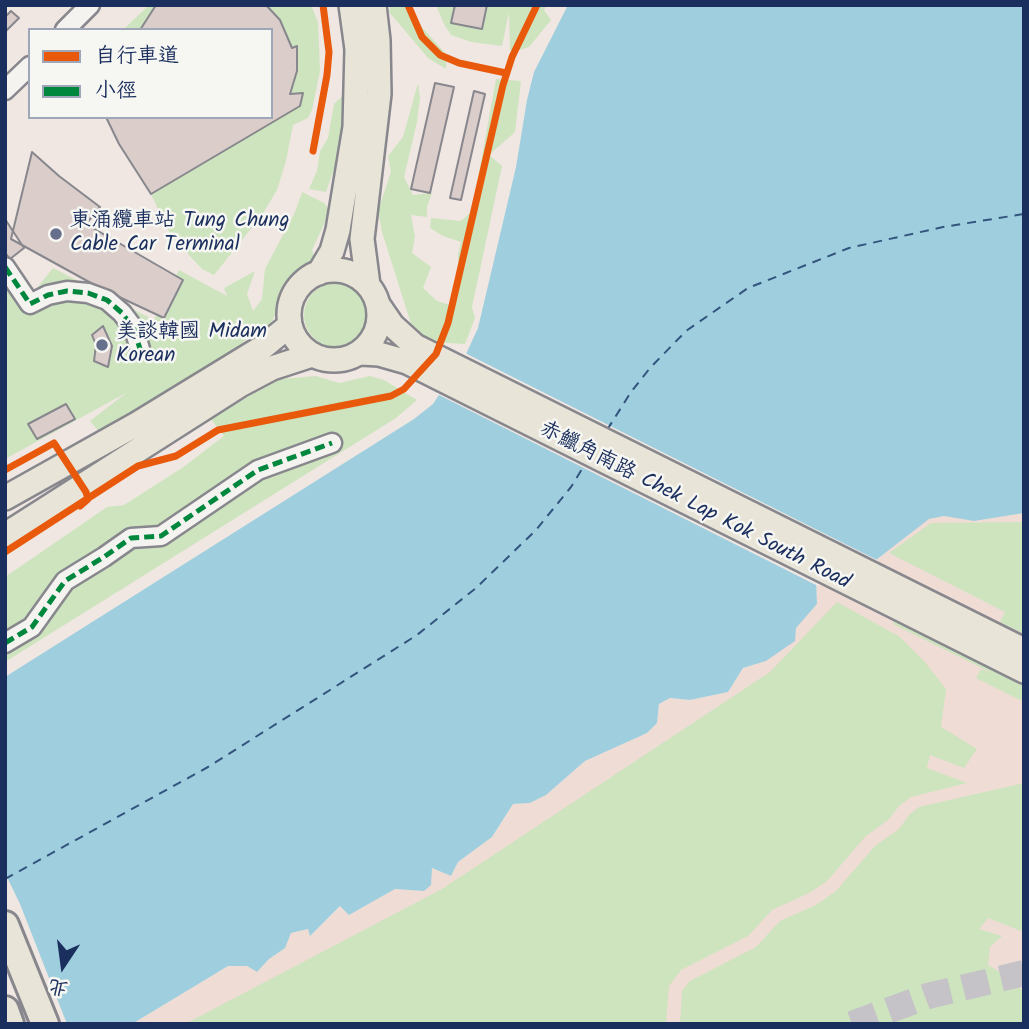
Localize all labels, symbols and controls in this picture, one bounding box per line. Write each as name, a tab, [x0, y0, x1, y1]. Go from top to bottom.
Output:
legend	[28, 28, 273, 119]
text: 自行車道	[95, 40, 179, 73]
text: 小徑	[95, 75, 137, 108]
place label: 東涌纜車站 Tung Chung Cable Car Terminal	[70, 209, 289, 259]
marker: 東涌纜車站 Tung Chung Cable Car Terminal	[48, 226, 64, 242]
place label: 美談韓國 Midam Korean	[116, 320, 267, 370]
marker: 美談韓國 Midam Korean	[94, 337, 110, 353]
street label: 赤鱲角南路 Chek Lap Kok South Road	[534, 417, 854, 597]
north arrow	[28, 931, 98, 1001]
text: 北	[46, 970, 71, 1003]

